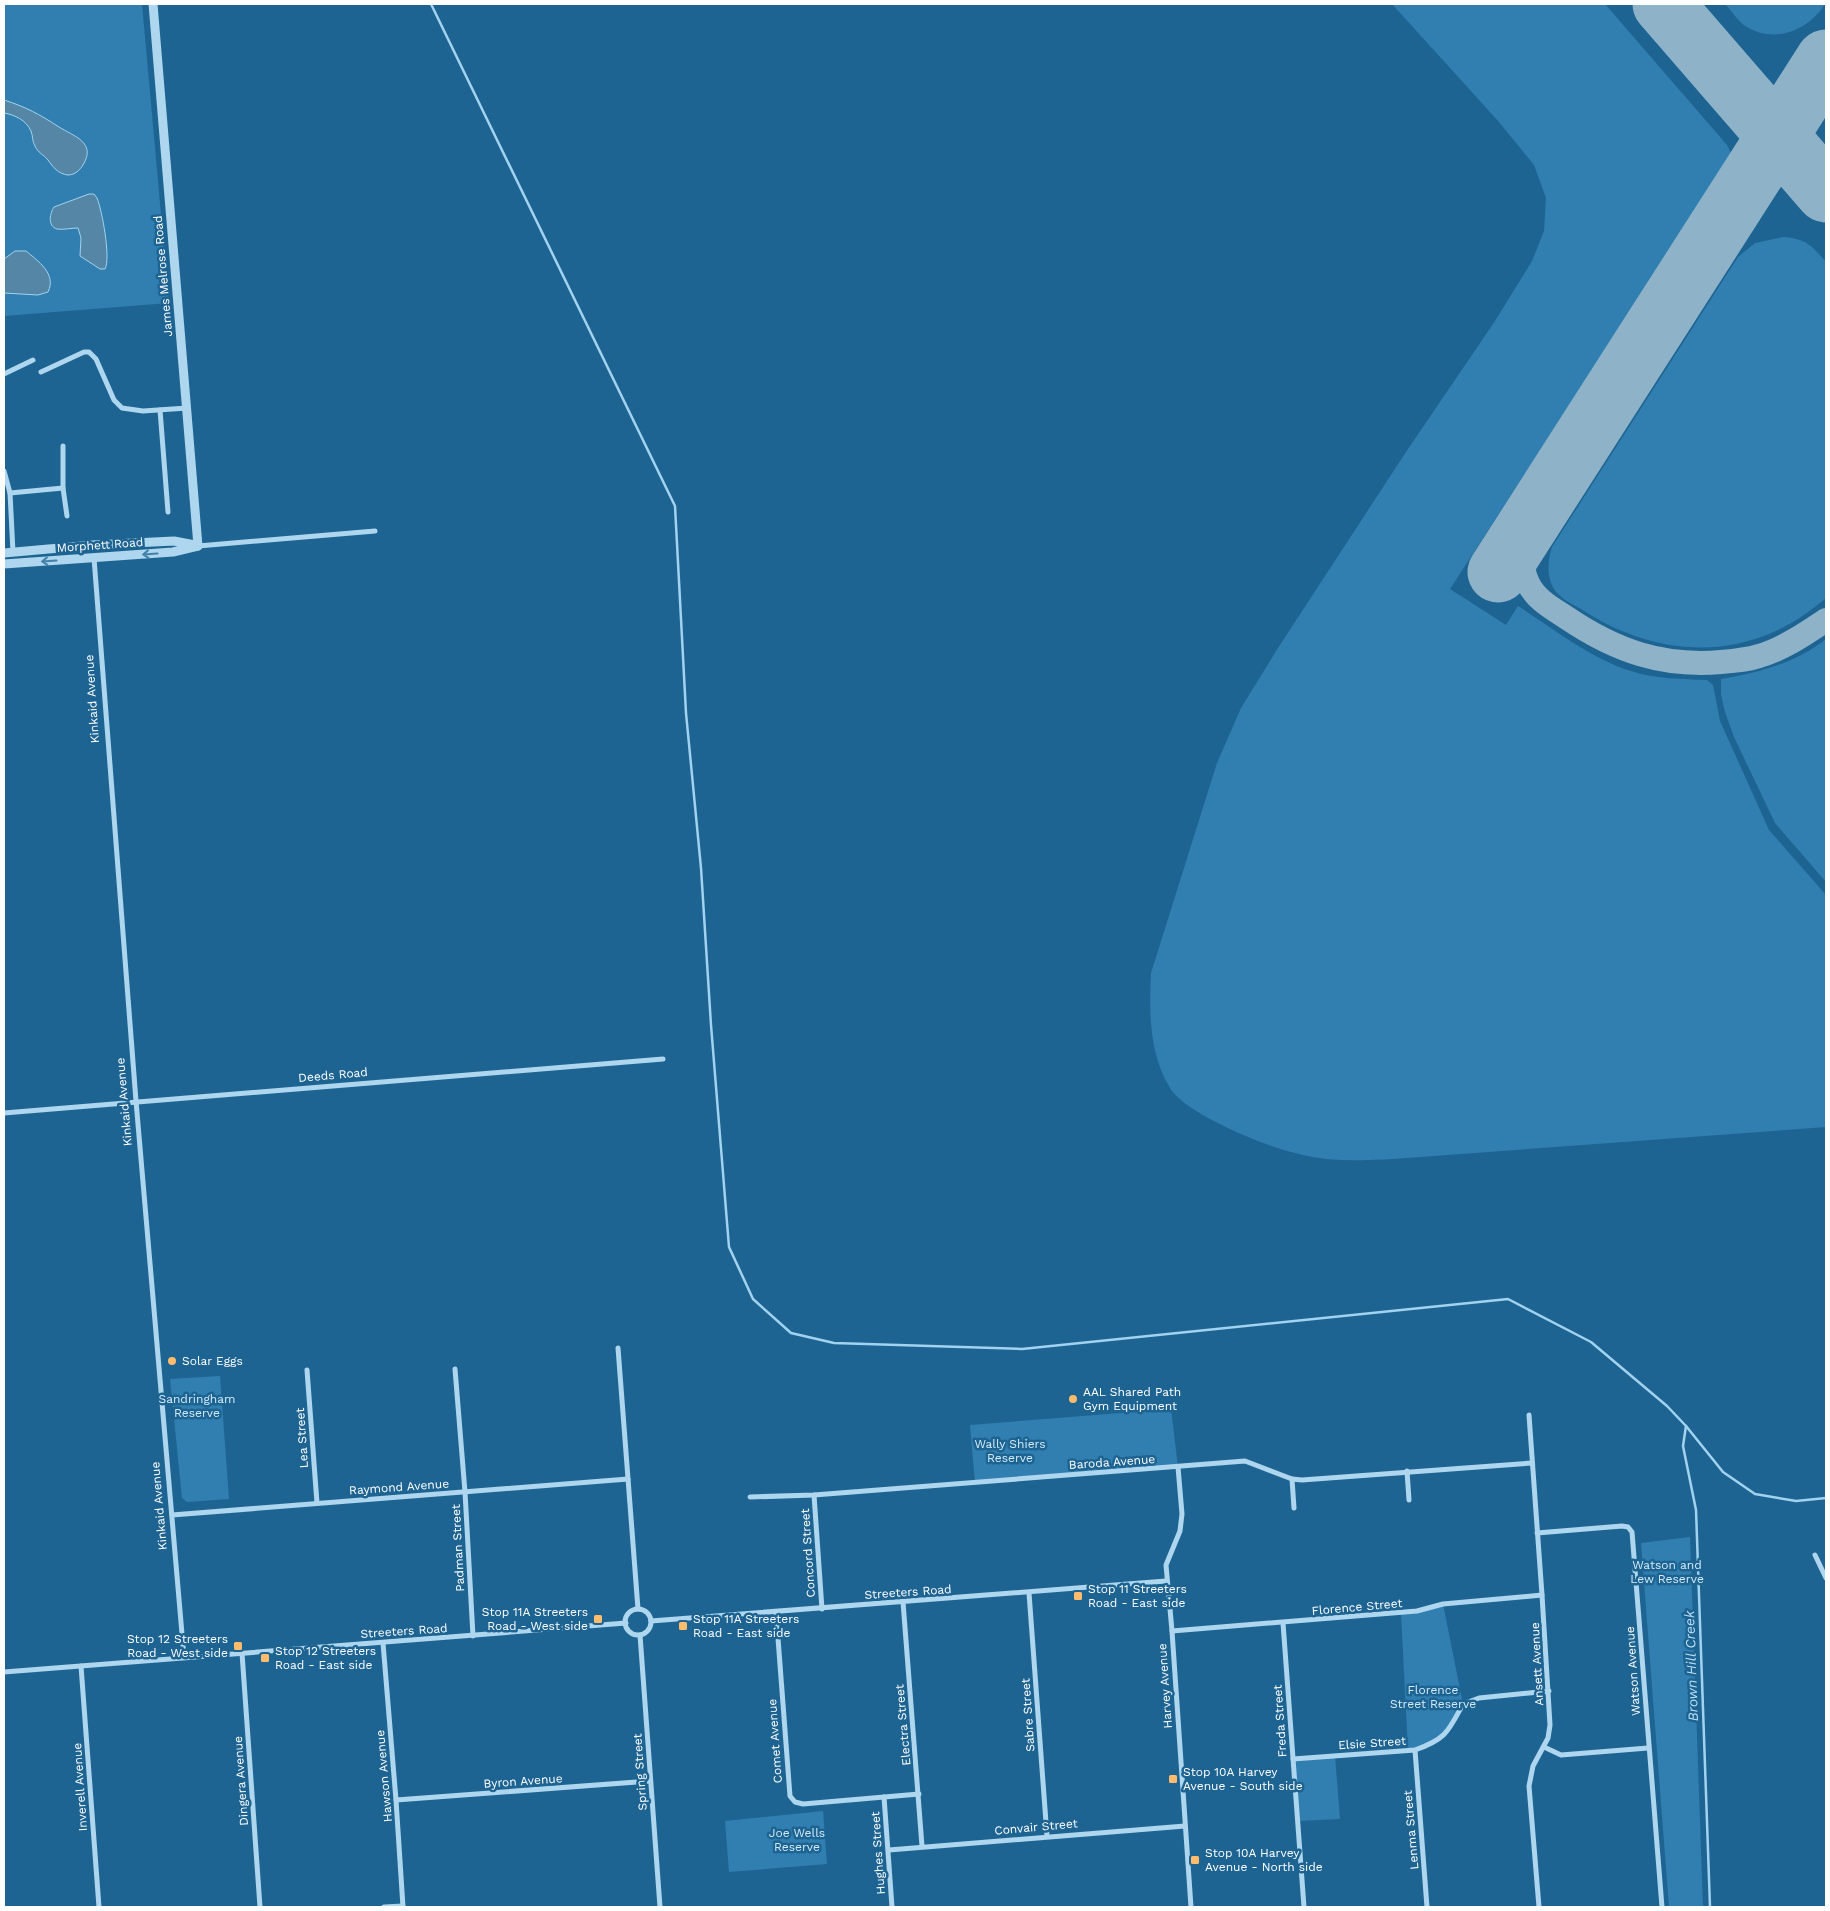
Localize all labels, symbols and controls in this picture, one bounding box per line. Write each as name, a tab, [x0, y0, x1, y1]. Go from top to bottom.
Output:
street label: James Melrose Road	[151, 215, 175, 337]
street label: Morphett Road	[56, 535, 144, 555]
one-way arrow	[142, 549, 158, 558]
one-way arrow	[41, 556, 57, 566]
street label: Kinkaid Avenue	[82, 654, 102, 744]
street label: Kinkaid Avenue	[113, 1057, 135, 1147]
street label: Deeds Road	[298, 1065, 368, 1085]
place label: Solar Eggs	[182, 1354, 243, 1368]
marker: Solar Eggs	[166, 1355, 178, 1367]
place label: AAL Shared Path Gym Equipment	[1083, 1385, 1181, 1413]
park label: Sandringham Reserve	[159, 1392, 235, 1420]
marker: AAL Shared Path Gym Equipment	[1067, 1393, 1079, 1405]
street label: Lea Street	[293, 1407, 311, 1469]
park label: Wally Shiers Reserve	[974, 1437, 1046, 1465]
street label: Baroda Avenue	[1068, 1452, 1156, 1472]
street label: Kinkaid Avenue	[148, 1461, 170, 1551]
street label: Raymond Avenue	[349, 1477, 450, 1497]
street label: Padman Street	[449, 1504, 467, 1592]
street label: Concord Street	[798, 1508, 818, 1598]
park label: Watson and Lew Reserve	[1630, 1558, 1704, 1586]
street label: Streeters Road	[864, 1582, 952, 1602]
place label: Stop 11 Streeters Road - East side	[1088, 1582, 1187, 1610]
marker: Stop 11 Streeters Road - East side	[1072, 1590, 1084, 1602]
street label: Florence Street	[1311, 1596, 1403, 1618]
place label: Stop 11A Streeters Road - West side	[482, 1605, 588, 1633]
water label: Brown Hill Creek	[1681, 1610, 1701, 1722]
place label: Stop 11A Streeters Road - East side	[693, 1612, 799, 1640]
marker: Stop 11A Streeters Road - West side	[592, 1613, 604, 1625]
marker: Stop 11A Streeters Road - East side	[677, 1620, 689, 1632]
street label: Streeters Road	[360, 1621, 448, 1641]
street label: Ansett Avenue	[1528, 1622, 1546, 1706]
street label: Watson Avenue	[1623, 1626, 1643, 1716]
place label: Stop 12 Streeters Road - West side	[127, 1632, 228, 1660]
marker: Stop 12 Streeters Road - West side	[232, 1640, 244, 1652]
street label: Harvey Avenue	[1155, 1643, 1175, 1729]
place label: Stop 12 Streeters Road - East side	[275, 1644, 376, 1672]
marker: Stop 12 Streeters Road - East side	[259, 1652, 271, 1664]
street label: Sabre Street	[1018, 1678, 1038, 1752]
park label: Florence Street Reserve	[1390, 1683, 1476, 1711]
street label: Electra Street	[892, 1684, 914, 1766]
street label: Freda Street	[1270, 1684, 1290, 1758]
street label: Comet Avenue	[765, 1698, 785, 1784]
street label: Hawson Avenue	[373, 1729, 395, 1823]
street label: Spring Street	[630, 1733, 650, 1811]
street label: Elsie Street	[1338, 1734, 1406, 1752]
street label: Dingera Avenue	[231, 1736, 251, 1826]
street label: Inverell Avenue	[70, 1742, 90, 1832]
place label: Stop 10A Harvey Avenue - South side	[1183, 1765, 1303, 1793]
street label: Byron Avenue	[483, 1771, 563, 1791]
marker: Stop 10A Harvey Avenue - South side	[1167, 1773, 1179, 1785]
street label: Lenma Street	[1401, 1790, 1421, 1870]
street label: Hughes Street	[868, 1811, 888, 1895]
street label: Convair Street	[994, 1816, 1078, 1838]
park label: Joe Wells Reserve	[769, 1826, 825, 1854]
place label: Stop 10A Harvey Avenue - North side	[1205, 1846, 1323, 1874]
marker: Stop 10A Harvey Avenue - North side	[1189, 1854, 1201, 1866]

